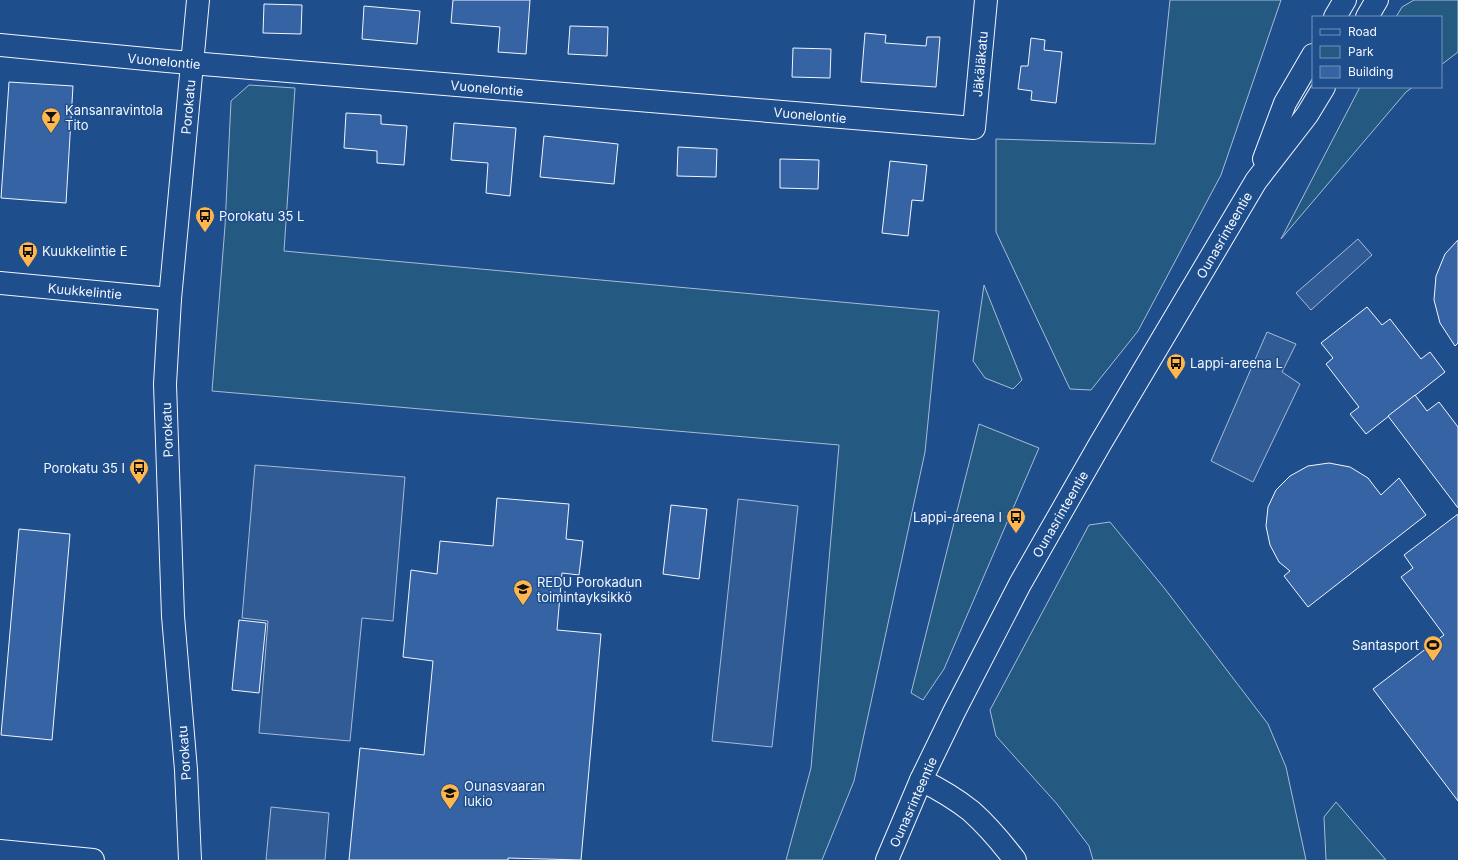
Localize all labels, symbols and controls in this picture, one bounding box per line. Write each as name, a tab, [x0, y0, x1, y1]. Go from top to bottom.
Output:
legend	[1312, 16, 1442, 88]
text: Road	[1348, 24, 1377, 39]
street label: Jäkäläkatu	[969, 30, 991, 98]
text: Park	[1348, 44, 1374, 59]
street label: Vuonelontie	[127, 50, 201, 72]
text: Building	[1348, 64, 1393, 79]
street label: Vuonelontie	[450, 77, 524, 99]
street label: Porokatu	[178, 79, 198, 135]
place label: Kansanravintola Tito	[65, 102, 163, 133]
street label: Vuonelontie	[773, 104, 847, 126]
bar icon: Kansanravintola Tito	[40, 106, 62, 134]
street label: Ounasrinteentie	[1193, 189, 1255, 281]
bus stop icon: Porokatu 35 L	[194, 205, 216, 233]
place label: Porokatu 35 L	[219, 208, 304, 224]
bus stop icon: Kuukkelintie E	[17, 240, 39, 268]
place label: Kuukkelintie E	[42, 243, 128, 259]
street label: Kuukkelintie	[47, 280, 123, 302]
bus stop icon: Lappi-areena L	[1165, 352, 1187, 380]
place label: Lappi-areena L	[1190, 355, 1283, 371]
street label: Porokatu	[158, 402, 176, 458]
bus stop icon: Porokatu 35 I	[128, 457, 150, 485]
place label: Porokatu 35 I	[43, 460, 125, 476]
street label: Ounasrinteentie	[1029, 468, 1091, 560]
bus stop icon: Lappi-areena I	[1005, 506, 1027, 534]
place label: Lappi-areena I	[913, 509, 1002, 525]
place label: REDU Porokadun toimintayksikkö	[537, 574, 642, 605]
school or university icon: REDU Porokadun toimintayksikkö	[512, 578, 534, 606]
sports icon: Santasport	[1422, 634, 1444, 662]
place label: Santasport	[1352, 637, 1419, 653]
street label: Porokatu	[174, 725, 194, 781]
street label: Ounasrinteentie	[886, 754, 940, 850]
place label: Ounasvaaran lukio	[464, 778, 545, 809]
school or university icon: Ounasvaaran lukio	[439, 782, 461, 810]

